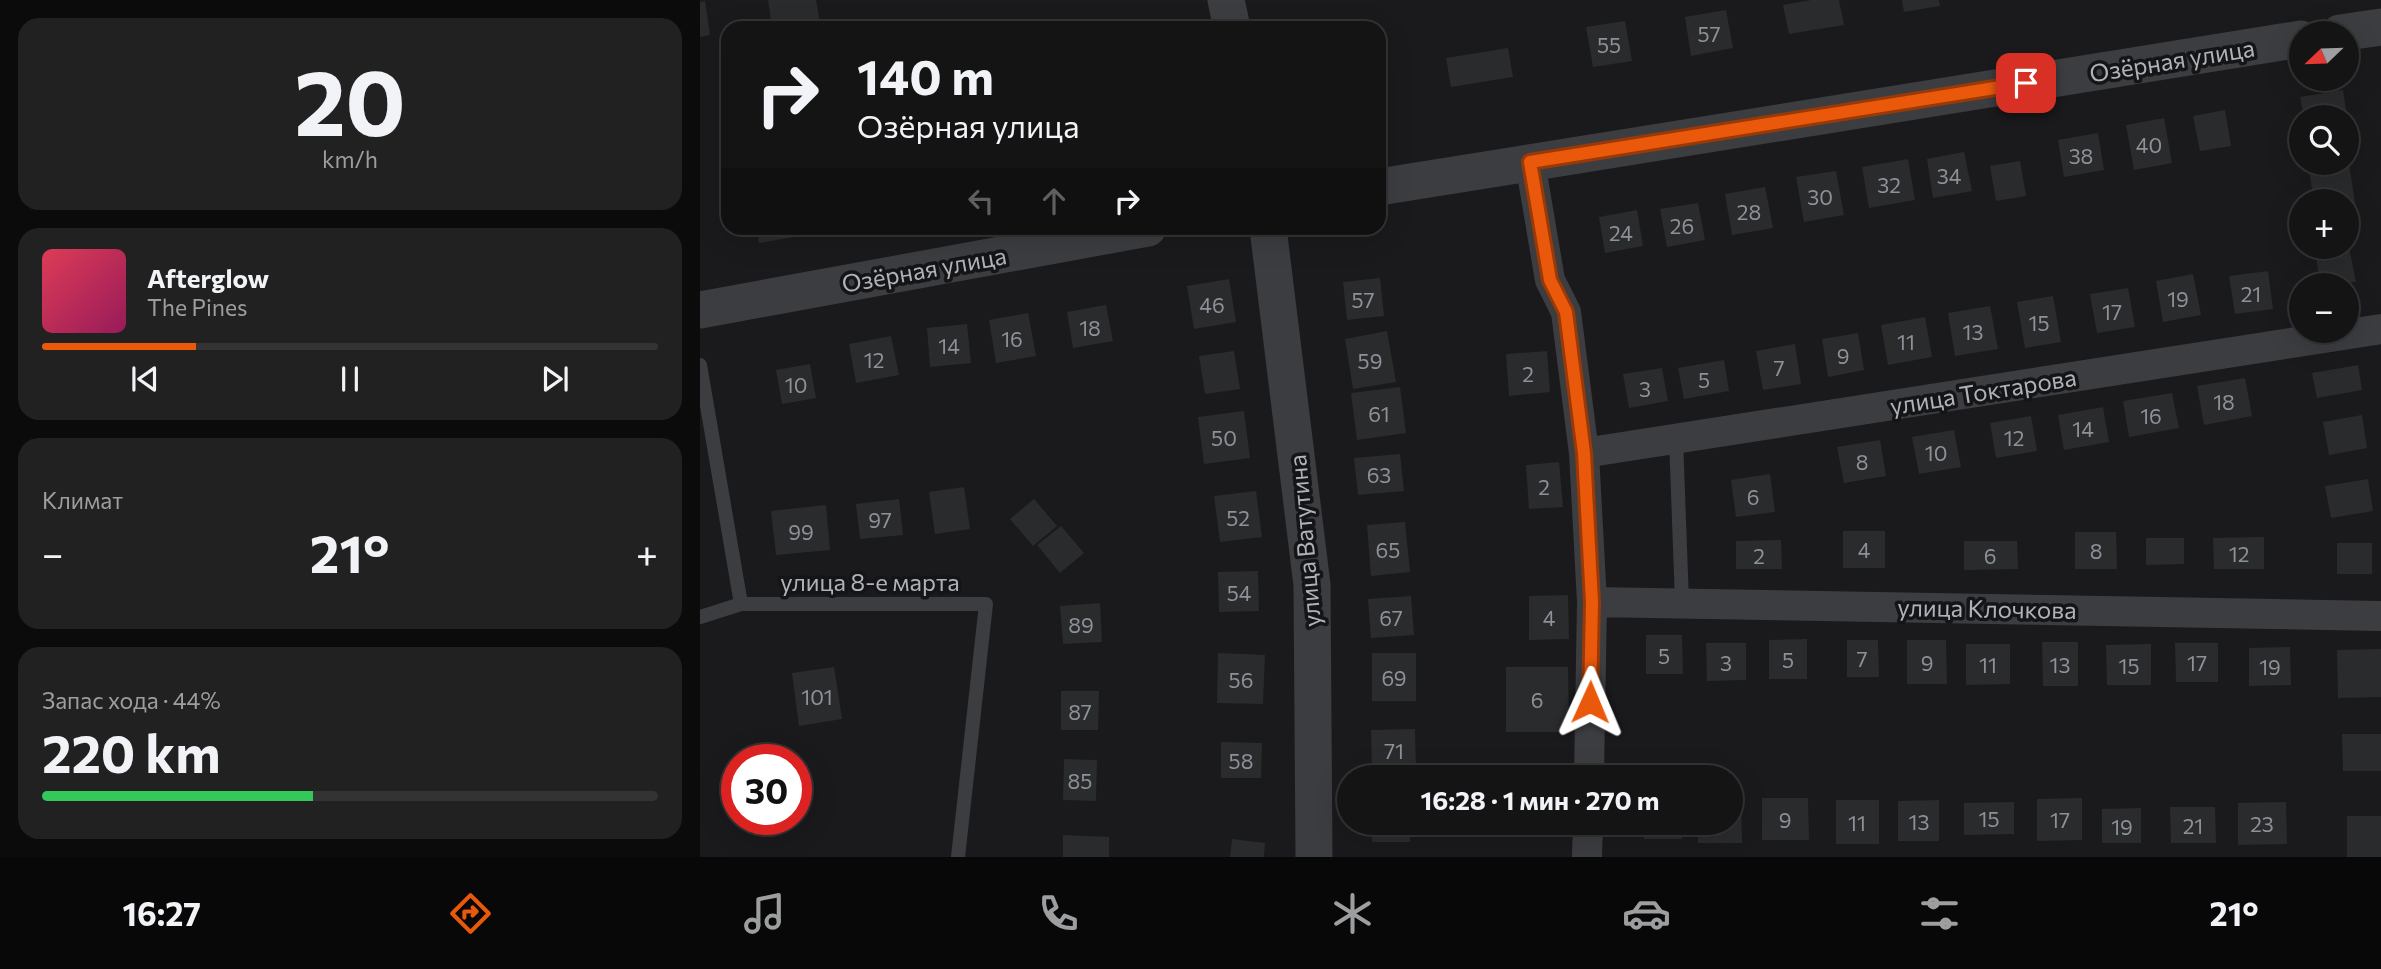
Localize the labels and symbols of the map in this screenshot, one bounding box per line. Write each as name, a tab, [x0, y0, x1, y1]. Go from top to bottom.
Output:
house number: 57	[1697, 21, 1721, 46]
north arrow	[2289, 21, 2359, 91]
house number: 55	[1597, 32, 1621, 57]
street label: Озёрная улица	[2087, 33, 2257, 87]
pin	[1996, 53, 2056, 113]
house number: 40	[2136, 132, 2162, 157]
house number: 38	[2069, 143, 2093, 168]
house number: 34	[1937, 163, 1962, 188]
house number: 32	[1877, 172, 1901, 197]
house number: 30	[1807, 184, 1833, 209]
house number: 28	[1737, 199, 1761, 224]
house number: 26	[1670, 213, 1694, 238]
house number: 24	[1609, 220, 1633, 245]
street label: Озёрная улица	[839, 240, 1009, 298]
house number: 21	[2241, 281, 2261, 306]
house number: 19	[2167, 286, 2189, 311]
house number: 57	[1351, 287, 1375, 312]
house number: 46	[1199, 292, 1225, 317]
house number: 17	[2102, 299, 2122, 324]
house number: 15	[2028, 310, 2050, 335]
house number: 18	[1079, 315, 1101, 340]
house number: 13	[1963, 319, 1983, 344]
house number: 16	[1001, 326, 1023, 351]
house number: 11	[1897, 329, 1915, 354]
house number: 14	[938, 333, 960, 358]
house number: 9	[1837, 343, 1849, 368]
house number: 12	[864, 347, 884, 372]
house number: 59	[1358, 348, 1382, 373]
house number: 7	[1773, 355, 1785, 380]
house number: 2	[1522, 361, 1534, 386]
street label: улица Токтарова	[1888, 362, 2078, 420]
house number: 5	[1698, 367, 1710, 392]
house number: 10	[785, 372, 807, 397]
house number: 3	[1639, 376, 1651, 401]
house number: 18	[2213, 389, 2235, 414]
house number: 61	[1368, 401, 1390, 426]
house number: 16	[2140, 403, 2162, 428]
house number: 14	[2072, 416, 2094, 441]
house number: 50	[1211, 425, 1237, 450]
house number: 12	[2004, 425, 2024, 450]
house number: 10	[1925, 440, 1947, 465]
house number: 8	[1856, 449, 1868, 474]
street label: улица Ватутина	[1282, 454, 1326, 628]
house number: 63	[1367, 462, 1391, 487]
house number: 2	[1538, 474, 1550, 499]
house number: 6	[1747, 484, 1759, 509]
house number: 52	[1226, 505, 1250, 530]
house number: 97	[868, 507, 892, 532]
house number: 99	[788, 519, 814, 544]
house number: 65	[1376, 537, 1400, 562]
house number: 4	[1858, 537, 1871, 562]
house number: 8	[2090, 538, 2102, 563]
house number: 12	[2229, 541, 2249, 566]
house number: 2	[1753, 543, 1765, 568]
house number: 6	[1984, 543, 1996, 568]
street label: улица 8-е марта	[780, 567, 960, 596]
house number: 54	[1227, 580, 1252, 605]
street label: улица Клочкова	[1897, 592, 2077, 624]
house number: 67	[1379, 605, 1403, 630]
house number: 4	[1543, 605, 1556, 630]
house number: 89	[1068, 612, 1094, 637]
house number: 5	[1658, 643, 1670, 668]
house number: 7	[1856, 646, 1868, 671]
house number: 5	[1782, 647, 1794, 672]
house number: 3	[1720, 650, 1732, 675]
house number: 9	[1921, 650, 1933, 675]
house number: 17	[2187, 650, 2207, 675]
house number: 11	[1979, 652, 1997, 677]
house number: 13	[2050, 652, 2070, 677]
house number: 15	[2118, 653, 2140, 678]
house number: 19	[2259, 654, 2281, 679]
house number: 69	[1381, 665, 1407, 690]
position arrow	[1553, 665, 1627, 739]
house number: 56	[1229, 667, 1253, 692]
house number: 101	[801, 684, 833, 709]
house number: 6	[1531, 687, 1543, 712]
house number: 87	[1068, 699, 1092, 724]
house number: 71	[1384, 738, 1404, 763]
speed limit sign: 30	[721, 744, 812, 835]
house number: 58	[1229, 748, 1253, 773]
house number: 85	[1068, 768, 1092, 793]
house number: 15	[1978, 806, 2000, 831]
house number: 9	[1779, 807, 1791, 832]
house number: 17	[2050, 807, 2070, 832]
house number: 13	[1909, 809, 1929, 834]
house number: 11	[1848, 810, 1866, 835]
house number: 23	[2250, 811, 2274, 836]
house number: 21	[2183, 813, 2203, 838]
house number: 19	[2111, 814, 2133, 839]

